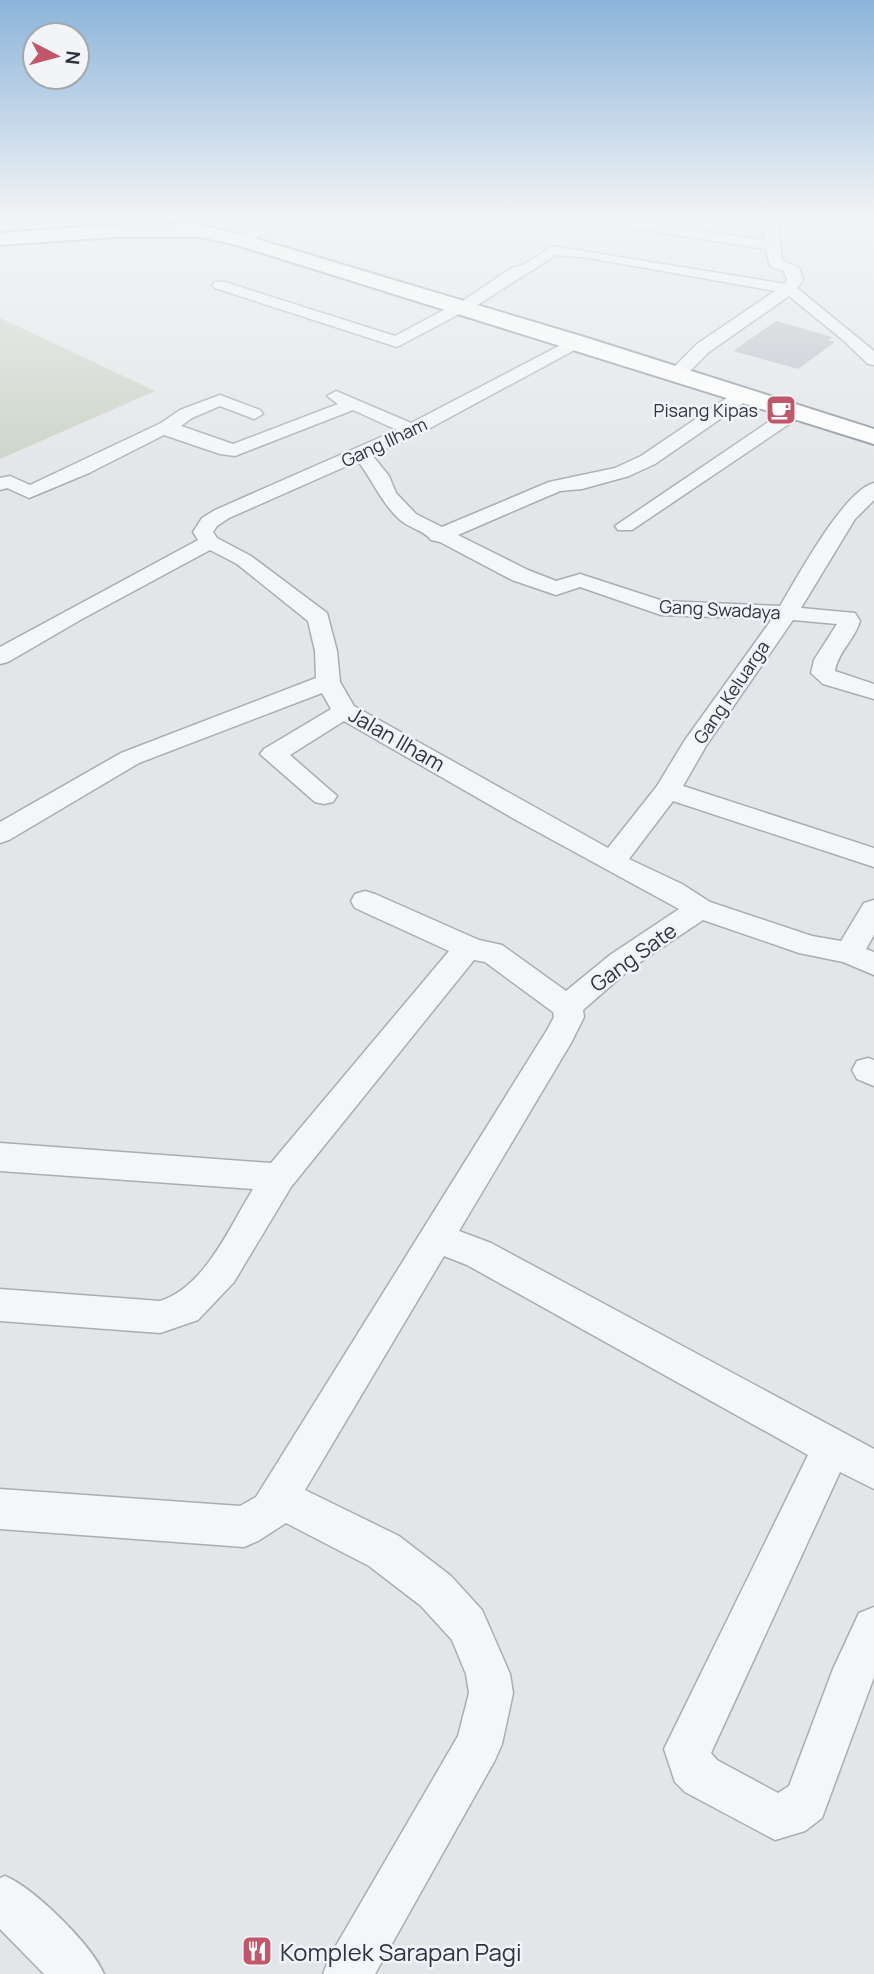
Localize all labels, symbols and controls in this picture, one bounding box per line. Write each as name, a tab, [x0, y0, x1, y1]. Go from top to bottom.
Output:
north arrow	[21, 21, 91, 91]
text: N	[59, 50, 87, 66]
cafe icon: Pisang Kipas	[764, 393, 798, 427]
place label: Pisang Kipas	[654, 398, 758, 422]
street label: Gang Ilham	[337, 412, 431, 472]
street label: Gang Swadaya	[659, 594, 781, 624]
street label: Gang Keluarga	[688, 636, 774, 748]
street label: Jalan Ilham	[344, 700, 450, 778]
street label: Gang Sate	[584, 916, 682, 998]
restaurant icon: Komplek Sarapan Pagi	[240, 1934, 274, 1968]
place label: Komplek Sarapan Pagi	[280, 1935, 522, 1968]

